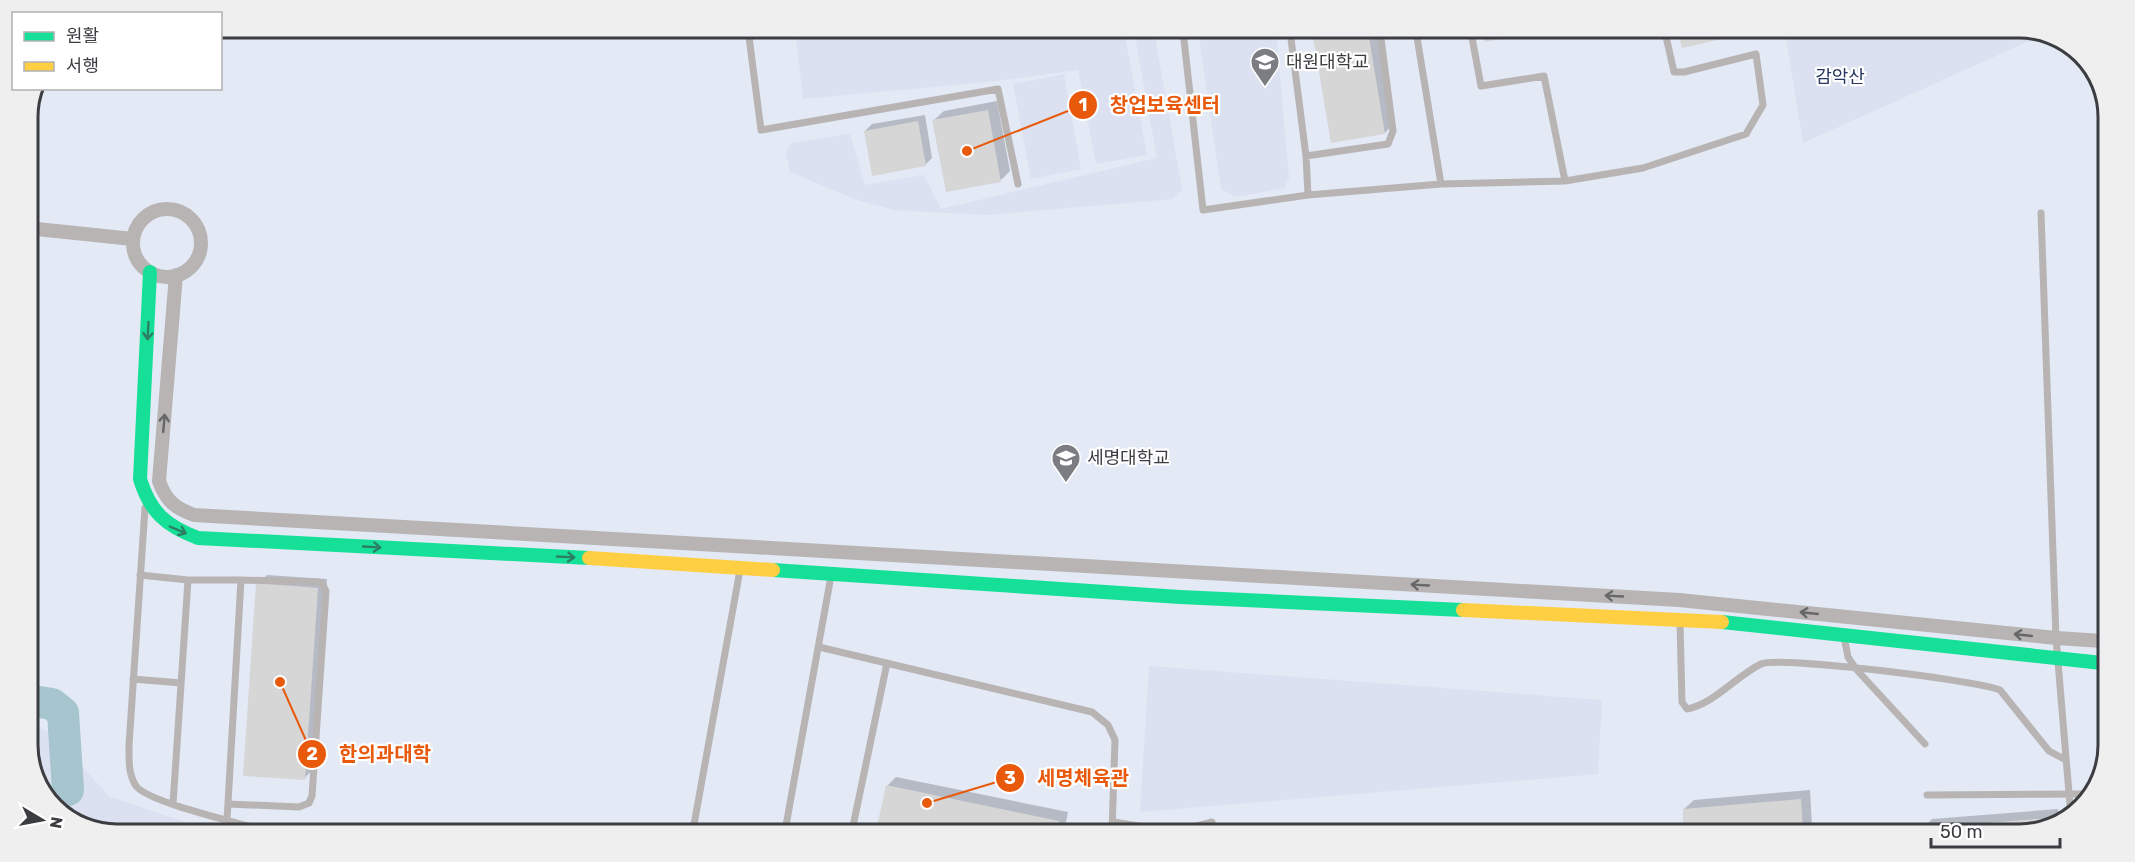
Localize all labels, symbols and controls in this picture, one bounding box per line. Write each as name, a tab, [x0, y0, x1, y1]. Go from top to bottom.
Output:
legend	[12, 12, 222, 90]
text: 원활	[66, 25, 99, 47]
school or university icon: 대원대학교	[1249, 46, 1281, 88]
place label: 대원대학교	[1286, 51, 1369, 73]
text: 서행	[66, 55, 99, 77]
park label: 감악산	[1815, 66, 1865, 88]
callout: 창업보육센터	[1068, 86, 1233, 124]
text: 창업보육센터	[1110, 93, 1220, 117]
text: 1	[1079, 94, 1087, 116]
one-way arrow	[142, 320, 153, 340]
one-way arrow	[159, 413, 170, 433]
school or university icon: 세명대학교	[1050, 442, 1082, 484]
place label: 세명대학교	[1087, 447, 1170, 469]
one-way arrow	[169, 525, 187, 536]
one-way arrow	[361, 541, 381, 552]
one-way arrow	[556, 551, 576, 562]
one-way arrow	[1410, 580, 1430, 591]
one-way arrow	[1605, 590, 1625, 601]
one-way arrow	[1799, 607, 1819, 618]
one-way arrow	[2014, 629, 2034, 640]
callout: 한의과대학	[297, 735, 443, 773]
text: 한의과대학	[339, 742, 432, 766]
text: 2	[306, 743, 318, 765]
callout: 세명체육관	[995, 759, 1141, 797]
text: 세명체육관	[1037, 766, 1130, 790]
text: 3	[1004, 767, 1016, 789]
north arrow	[12, 790, 72, 850]
scale bar	[1931, 811, 2060, 849]
text: N	[46, 815, 67, 830]
text: 50 m	[1940, 821, 1983, 843]

